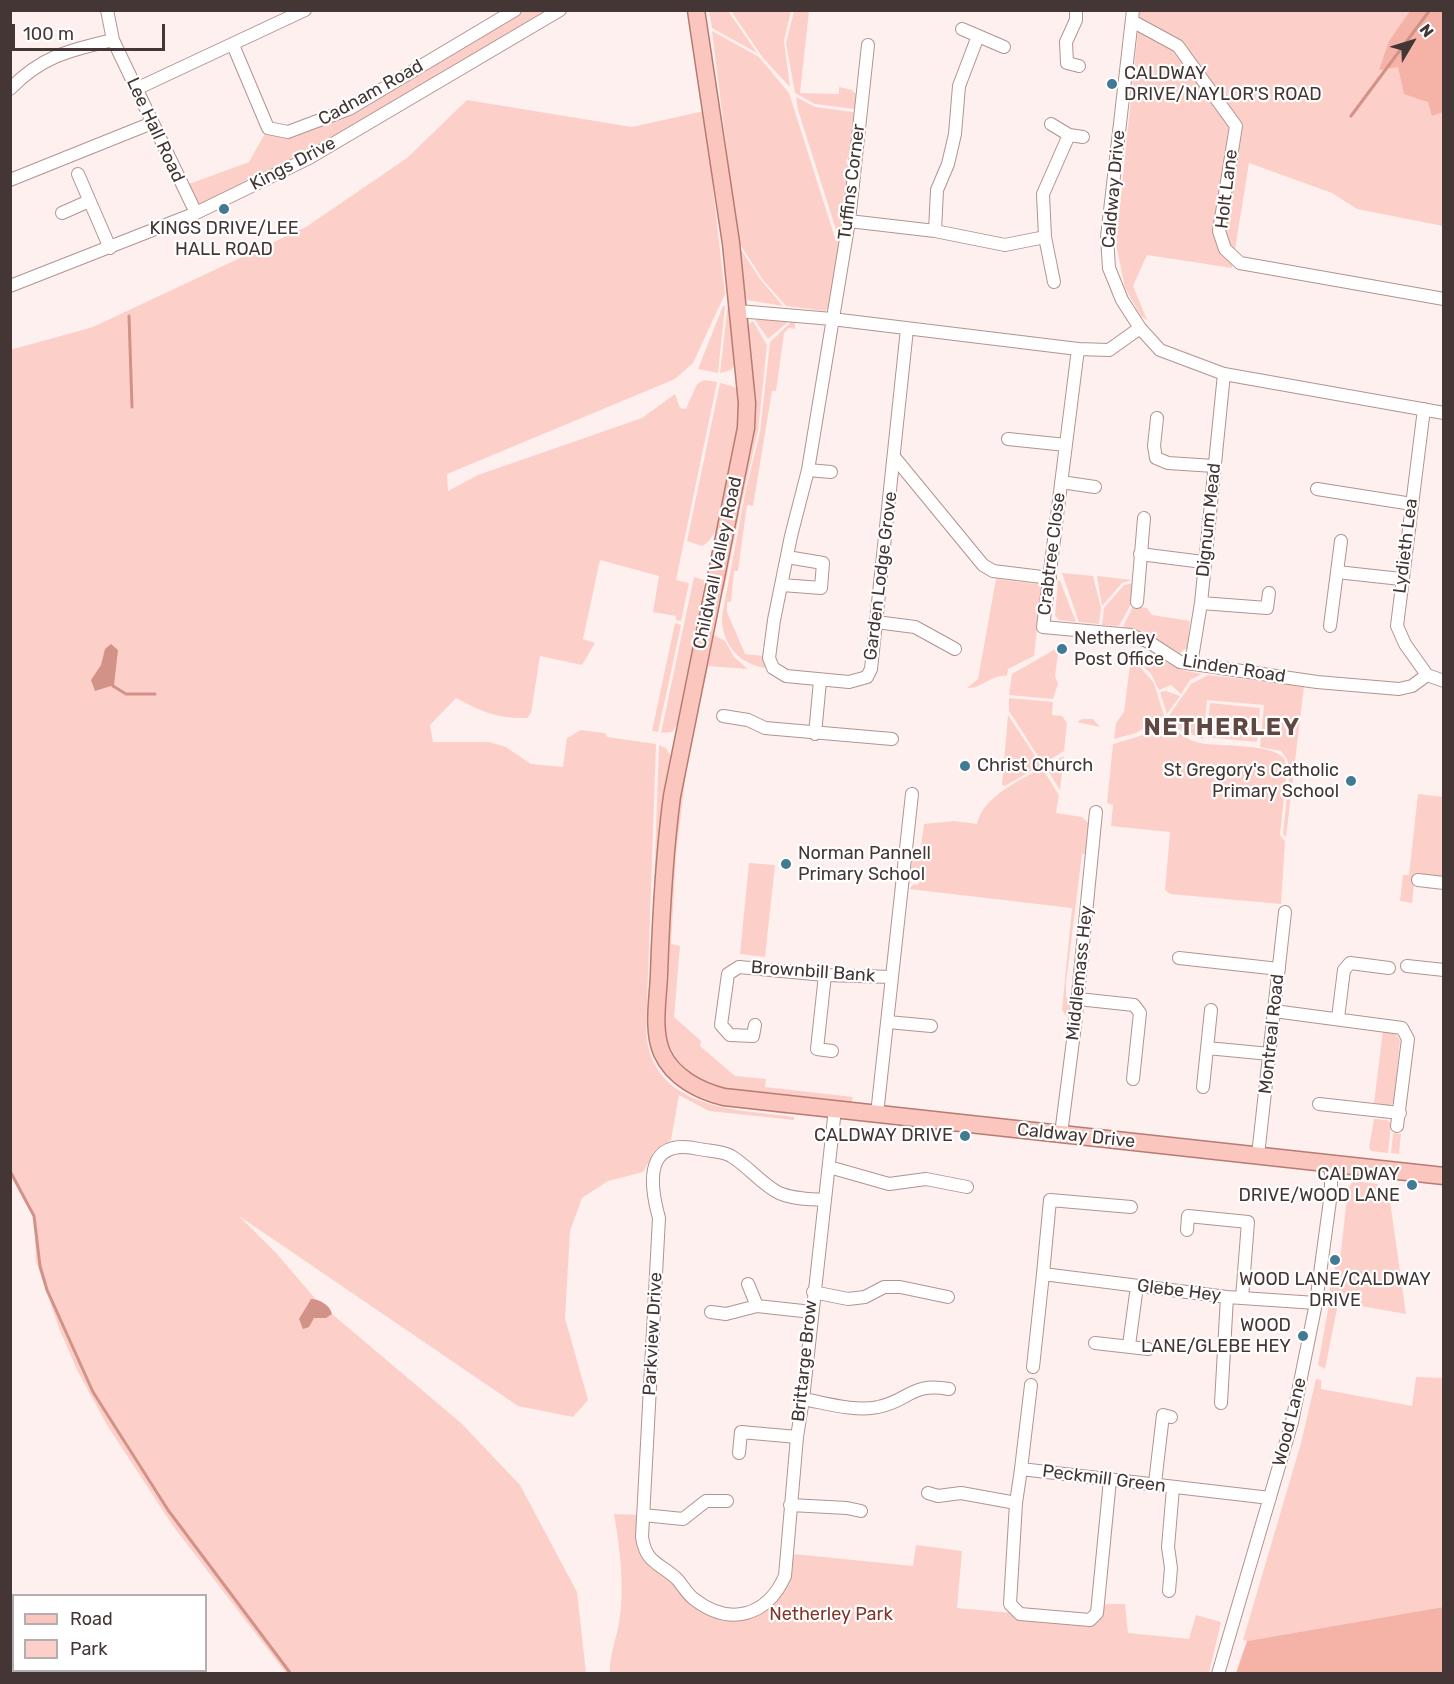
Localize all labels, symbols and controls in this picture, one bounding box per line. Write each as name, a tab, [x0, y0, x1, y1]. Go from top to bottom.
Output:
scale bar	[15, 12, 168, 50]
north arrow	[1382, 12, 1442, 72]
text: N	[1416, 20, 1438, 41]
text: 100 m	[23, 23, 74, 45]
street label: Cadnam Road	[315, 55, 427, 131]
place label: CALDWAY DRIVE/NAYLOR'S ROAD	[1124, 63, 1322, 106]
street label: Lee Hall Road	[121, 74, 189, 186]
marker: CALDWAY DRIVE/NAYLOR'S ROAD	[1105, 77, 1119, 91]
street label: Tuffins Corner	[834, 123, 870, 241]
street label: Caldway Drive	[1098, 129, 1130, 249]
street label: Kings Drive	[247, 132, 339, 196]
street label: Holt Lane	[1211, 148, 1243, 230]
marker: KINGS DRIVE/LEE HALL ROAD	[217, 202, 231, 216]
place label: KINGS DRIVE/LEE HALL ROAD	[149, 218, 299, 260]
street label: Dignum Mead	[1192, 462, 1226, 578]
street label: Childwall Valley Road	[689, 475, 747, 651]
street label: Garden Lodge Grove	[860, 490, 902, 662]
street label: Crabtree Close	[1034, 491, 1070, 617]
street label: Lydieth Lea	[1389, 497, 1423, 595]
place label: Netherley Post Office	[1074, 628, 1164, 670]
marker: Netherley Post Office	[1055, 642, 1069, 656]
street label: Linden Road	[1181, 650, 1287, 688]
district label: NETHERLEY	[1143, 714, 1301, 742]
place label: Christ Church	[977, 755, 1093, 777]
marker: Christ Church	[958, 759, 972, 773]
place label: St Gregory's Catholic Primary School	[1164, 760, 1339, 802]
marker: St Gregory's Catholic Primary School	[1344, 774, 1358, 788]
place label: Norman Pannell Primary School	[798, 843, 931, 886]
marker: Norman Pannell Primary School	[779, 857, 793, 871]
street label: Middlemass Hey	[1062, 904, 1098, 1042]
street label: Brownbill Bank	[750, 957, 876, 987]
street label: Montreal Road	[1255, 973, 1289, 1095]
street label: Caldway Drive	[1016, 1119, 1136, 1153]
place label: CALDWAY DRIVE	[814, 1125, 953, 1147]
marker: CALDWAY DRIVE	[958, 1129, 972, 1143]
place label: CALDWAY DRIVE/WOOD LANE	[1238, 1164, 1400, 1206]
marker: CALDWAY DRIVE/WOOD LANE	[1405, 1178, 1419, 1192]
marker: WOOD LANE/CALDWAY DRIVE	[1328, 1253, 1342, 1267]
place label: WOOD LANE/CALDWAY DRIVE	[1239, 1269, 1431, 1312]
street label: Parkview Drive	[639, 1272, 667, 1396]
street label: Glebe Hey	[1136, 1275, 1222, 1307]
street label: Brittarge Brow	[788, 1299, 822, 1423]
place label: WOOD LANE/GLEBE HEY	[1141, 1315, 1291, 1358]
marker: WOOD LANE/GLEBE HEY	[1296, 1329, 1310, 1343]
street label: Wood Lane	[1269, 1375, 1311, 1469]
street label: Peckmill Green	[1041, 1461, 1167, 1497]
legend	[12, 1594, 207, 1672]
park label: Netherley Park	[769, 1604, 893, 1626]
text: Road	[70, 1608, 113, 1630]
text: Park	[70, 1638, 107, 1660]

